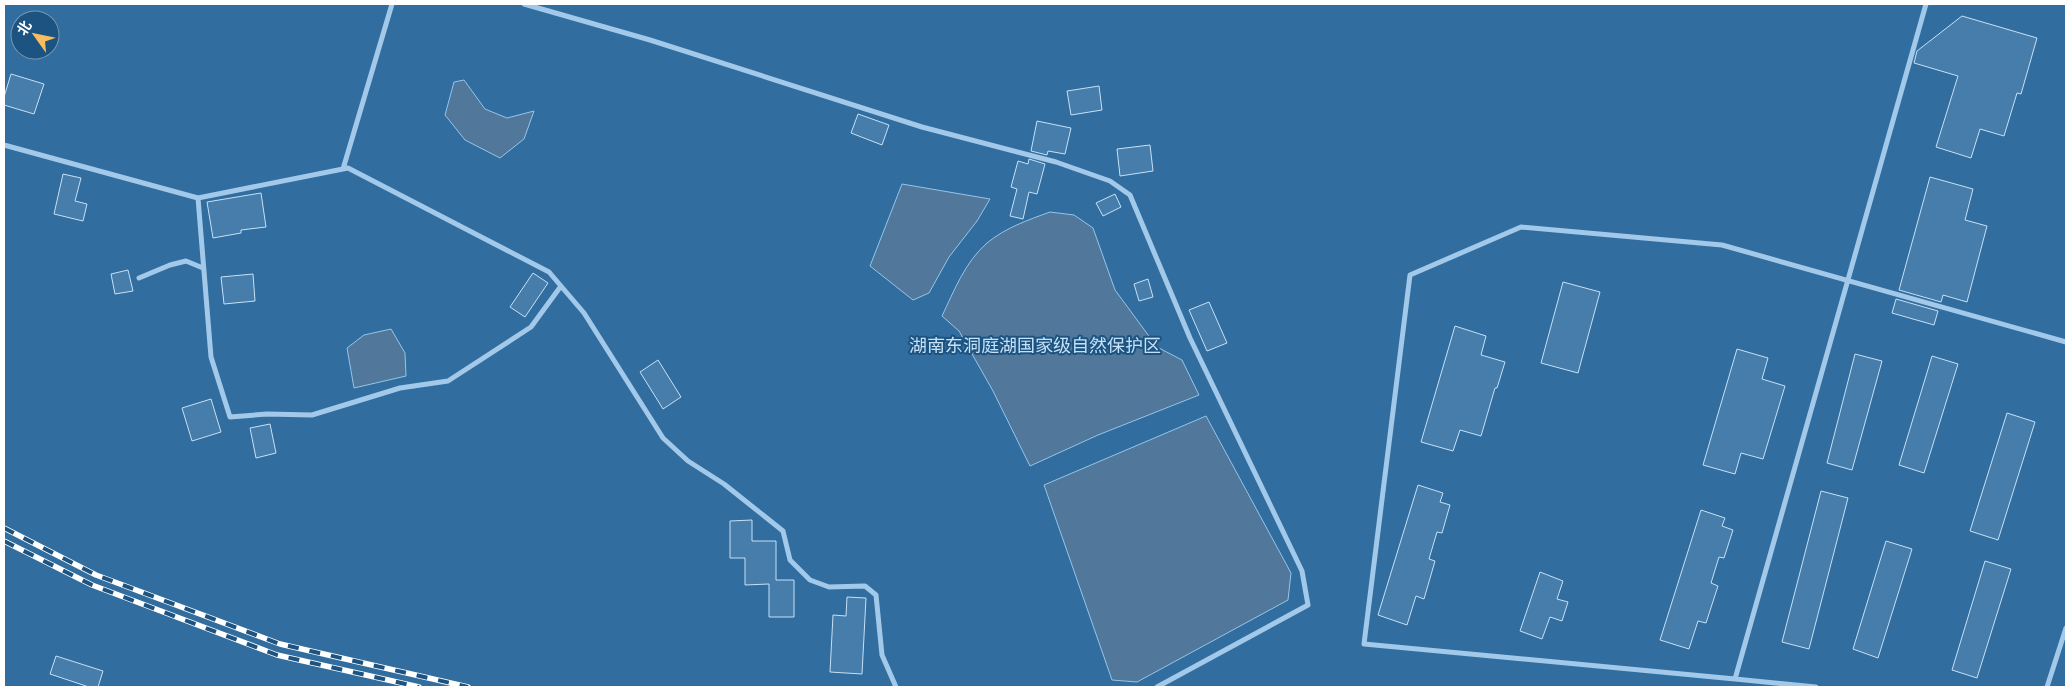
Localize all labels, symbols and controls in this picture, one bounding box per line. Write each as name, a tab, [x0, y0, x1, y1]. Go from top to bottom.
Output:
north arrow	[10, 10, 60, 60]
text: 北	[12, 17, 35, 39]
park label: 湖南东洞庭湖国家级自然保护区	[909, 333, 1161, 357]

